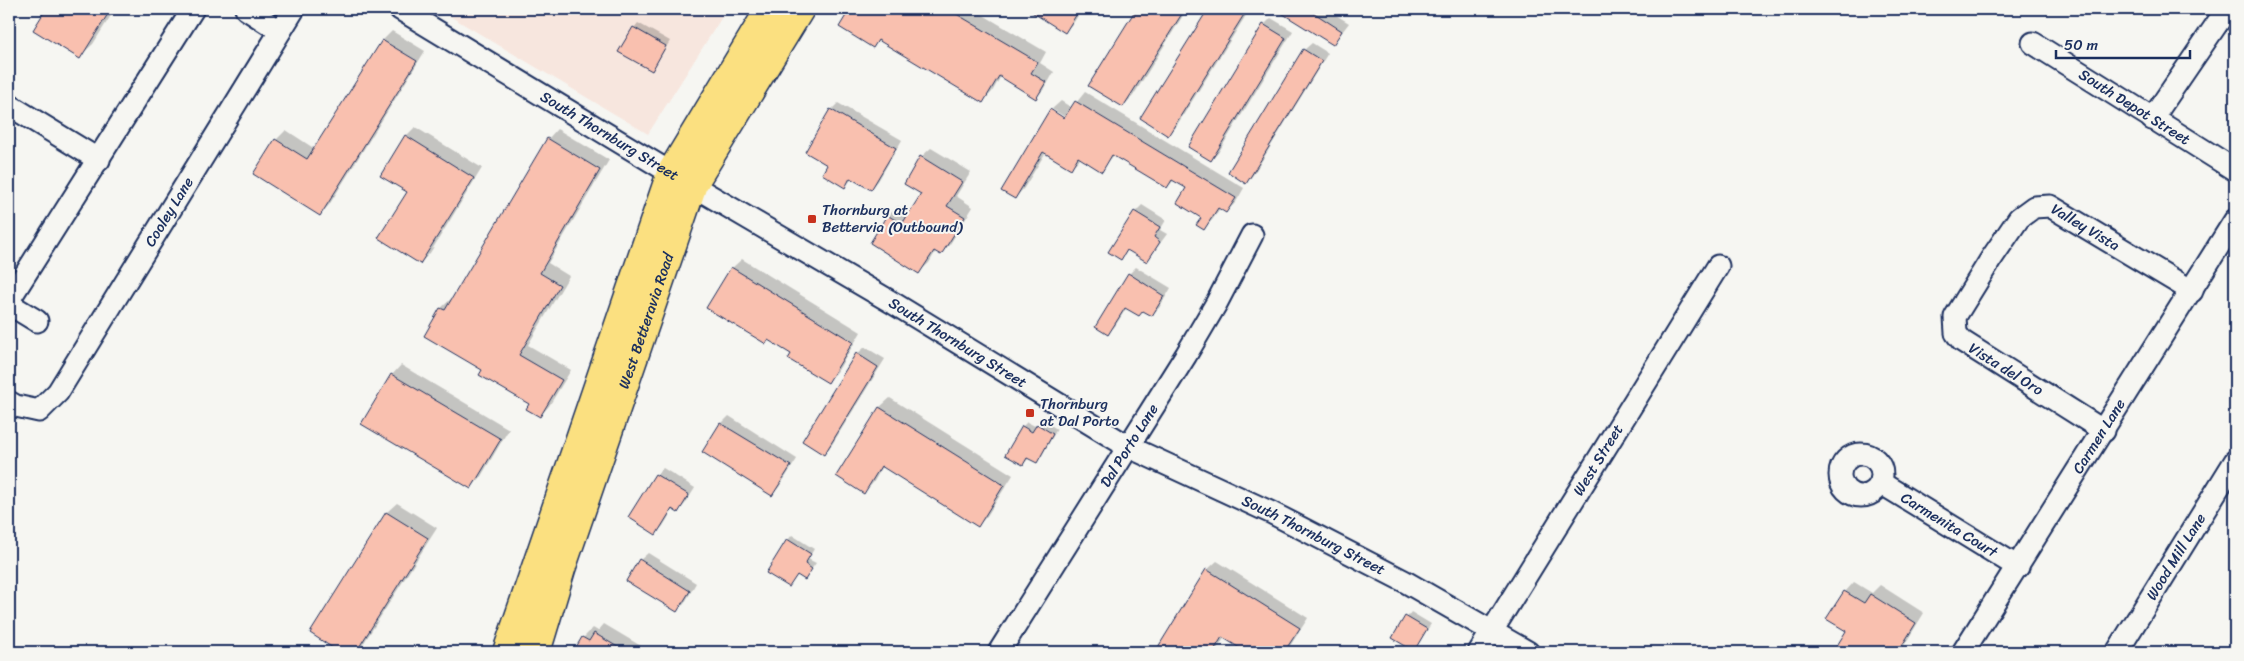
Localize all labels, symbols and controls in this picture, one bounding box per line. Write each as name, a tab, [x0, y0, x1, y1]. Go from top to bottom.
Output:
scale bar	[2056, 28, 2190, 60]
text: 50 m	[2064, 32, 2099, 58]
street label: South Depot Street	[2074, 62, 2196, 152]
street label: South Thornburg Street	[535, 84, 684, 188]
street label: Cooley Lane	[137, 172, 201, 252]
street label: Valley Vista	[2046, 196, 2125, 258]
place label: Thornburg at Bettervia (Outbound)	[822, 197, 963, 240]
marker: Thornburg at Bettervia (Outbound)	[806, 213, 818, 225]
street label: West Betteravia Road	[611, 248, 682, 392]
street label: South Thornburg Street	[884, 290, 1033, 395]
street label: Vista del Oro	[1963, 336, 2049, 403]
place label: Thornburg at Dal Porto	[1040, 391, 1120, 434]
street label: Carmen Lane	[2065, 393, 2133, 479]
street label: Dal Porto Lane	[1093, 398, 1165, 493]
marker: Thornburg at Dal Porto	[1024, 407, 1036, 419]
street label: West Street	[1566, 419, 1630, 501]
street label: Carmenita Court	[1896, 485, 2004, 565]
street label: South Thornburg Street	[1237, 488, 1390, 583]
street label: Wood Mill Lane	[2139, 508, 2213, 605]

